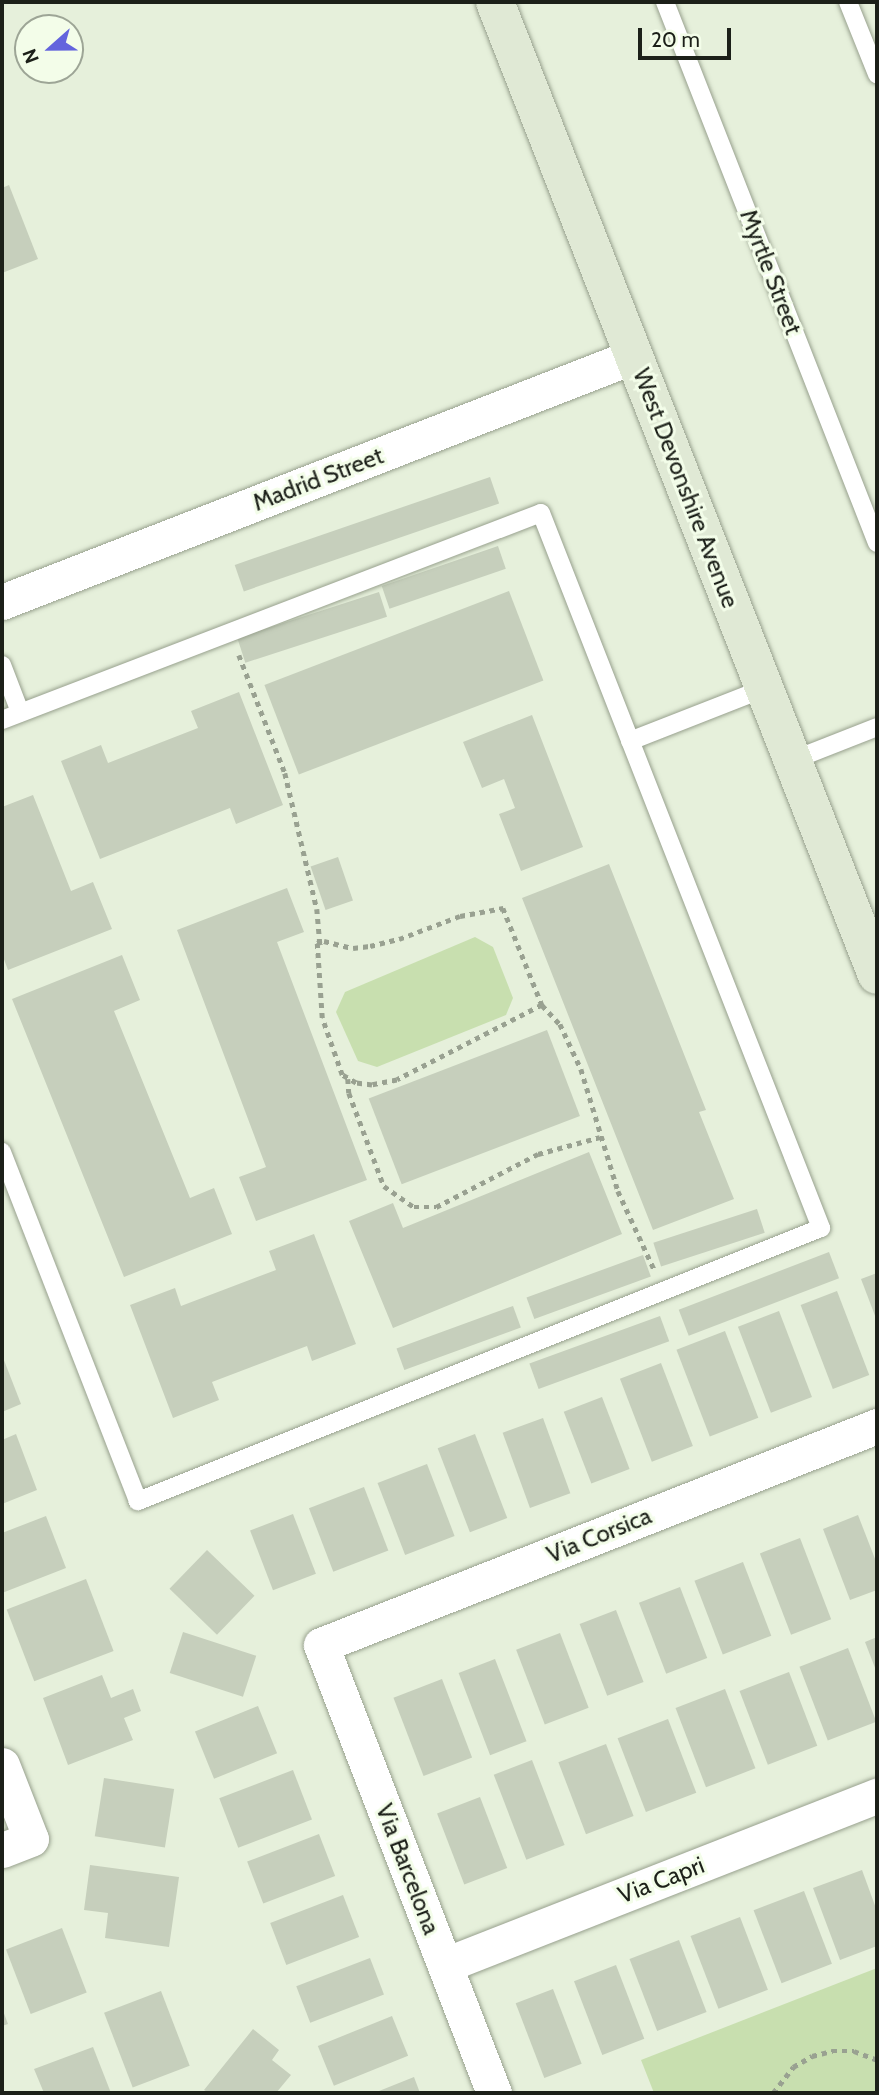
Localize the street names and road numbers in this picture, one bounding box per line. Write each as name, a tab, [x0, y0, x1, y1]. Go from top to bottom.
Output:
street label: Myrtle Street	[734, 205, 808, 339]
street label: West Devonshire Avenue	[627, 364, 745, 612]
street label: Madrid Street	[249, 441, 387, 517]
street label: Via Corsica	[542, 1501, 656, 1569]
street label: Via Barcelona	[370, 1800, 446, 1938]
street label: Via Capri	[614, 1850, 708, 1910]

